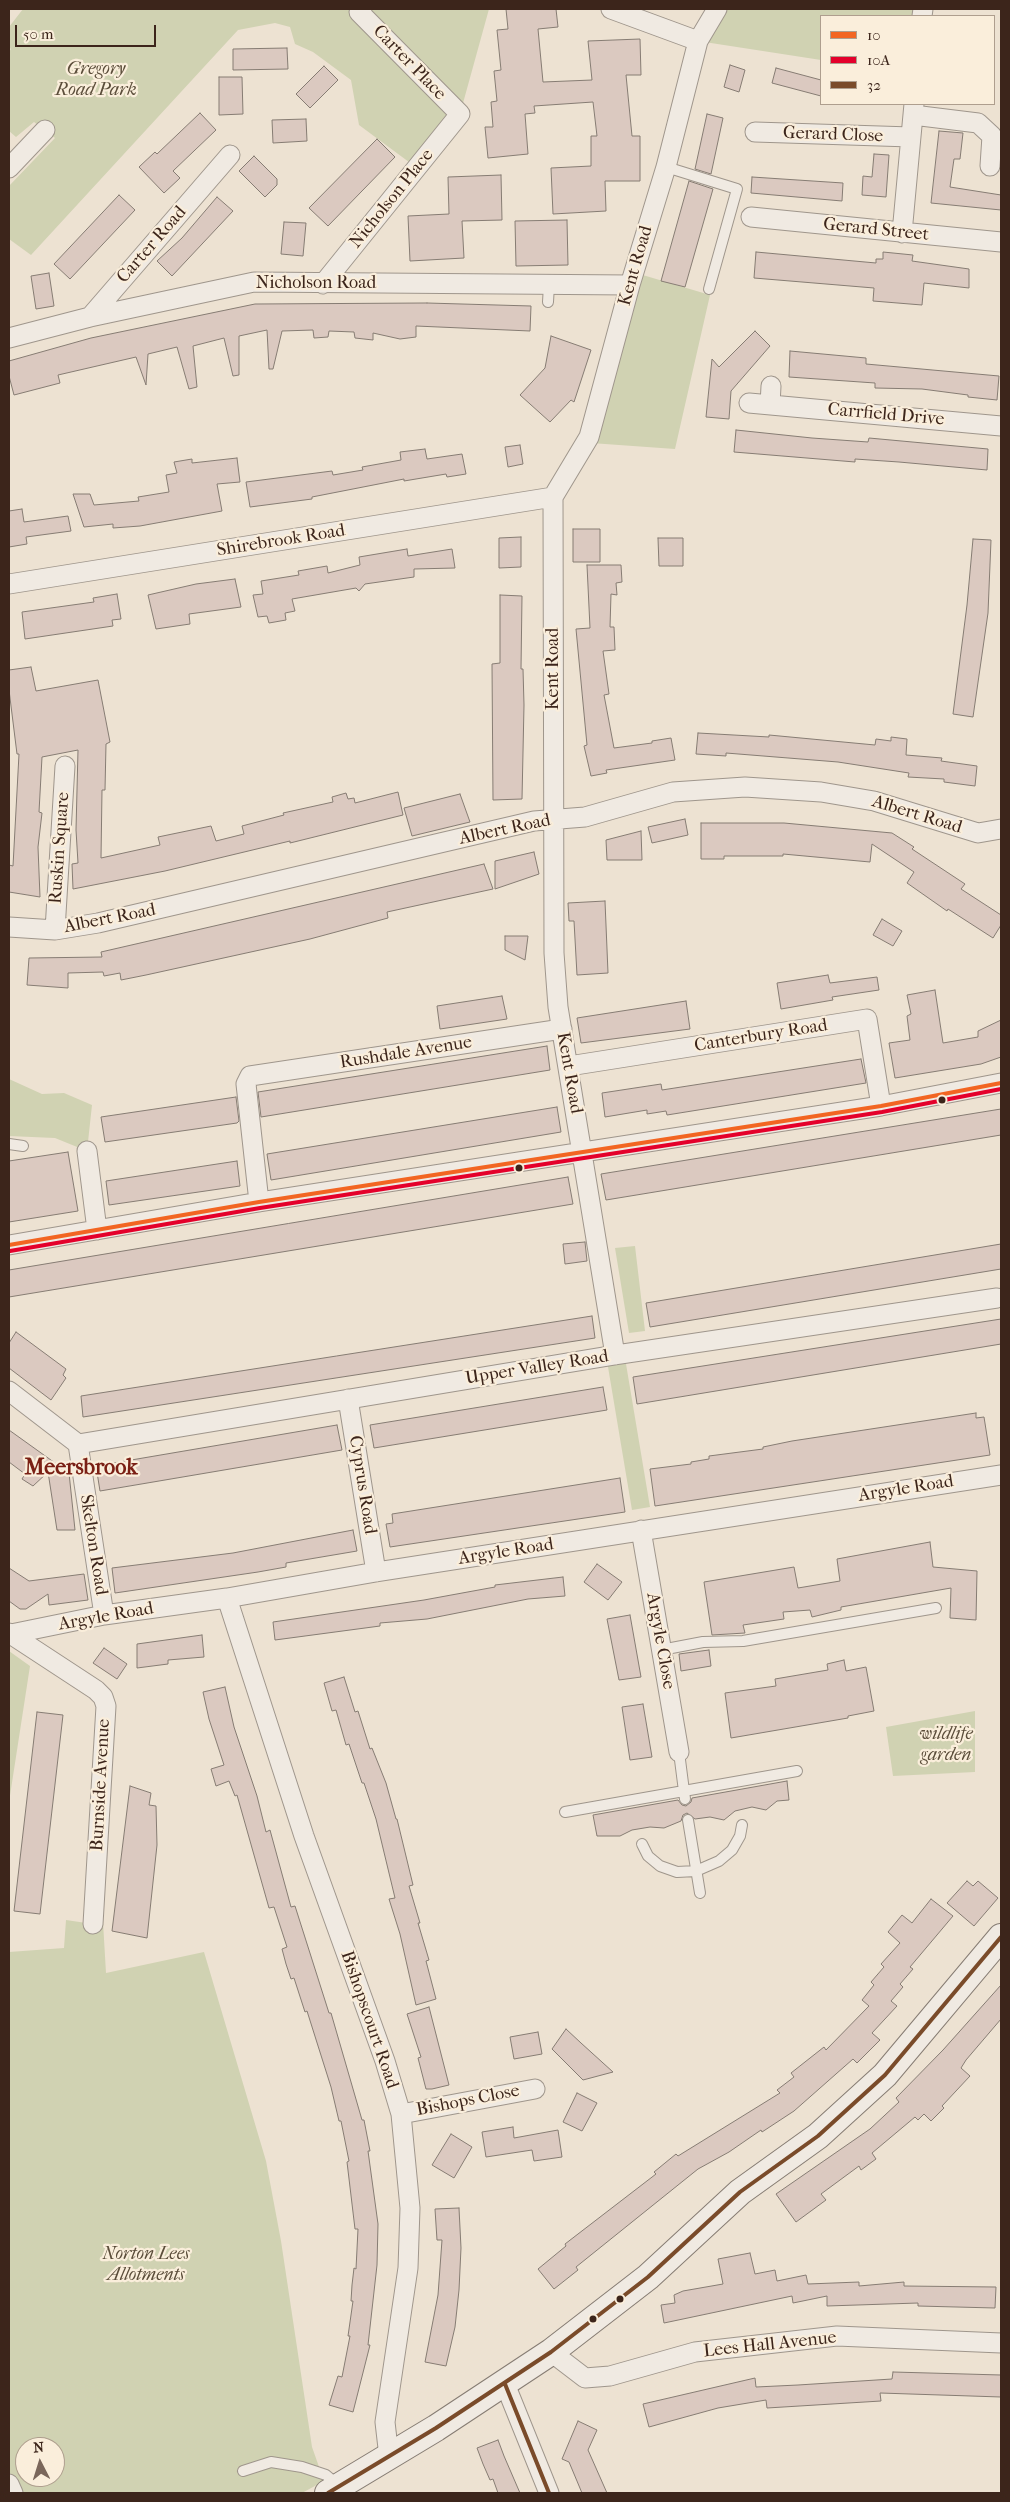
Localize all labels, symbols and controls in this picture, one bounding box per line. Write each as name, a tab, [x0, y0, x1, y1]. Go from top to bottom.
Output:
scale bar	[18, 15, 159, 47]
legend	[820, 15, 995, 105]
street label: Carter Place	[368, 21, 450, 105]
text: 50 m	[23, 25, 53, 43]
text: 10	[867, 26, 881, 44]
text: 10A	[867, 51, 890, 69]
park label: Gregory Road Park	[55, 59, 137, 102]
text: 32	[867, 76, 881, 94]
street label: Gerard Close	[782, 122, 884, 148]
street label: Nicholson Place	[345, 145, 439, 253]
street label: Carter Road	[113, 202, 191, 288]
street label: Gerard Street	[822, 214, 930, 246]
street label: Kent Road	[614, 223, 658, 309]
street label: Nicholson Road	[256, 273, 376, 295]
street label: Carrfield Drive	[827, 399, 945, 431]
street label: Shirebrook Road	[215, 520, 347, 562]
street label: Kent Road	[543, 628, 565, 710]
street label: Ruskin Square	[45, 791, 75, 905]
street label: Albert Road	[869, 791, 965, 839]
street label: Albert Road	[457, 810, 553, 850]
street label: Albert Road	[62, 900, 158, 938]
street label: Canterbury Road	[693, 1015, 829, 1057]
street label: Kent Road	[551, 1031, 587, 1115]
street label: Rushdale Avenue	[338, 1032, 474, 1074]
unlabelled marker	[937, 1095, 947, 1105]
unlabelled marker	[514, 1163, 524, 1173]
street label: Upper Valley Road	[464, 1346, 610, 1390]
street label: Cyprus Road	[344, 1434, 380, 1536]
district label: Meersbrook	[24, 1456, 138, 1482]
street label: Argyle Road	[857, 1471, 955, 1507]
street label: Skelton Road	[74, 1493, 112, 1597]
street label: Argyle Road	[457, 1534, 555, 1570]
street label: Argyle Close	[641, 1591, 679, 1691]
street label: Argyle Road	[57, 1598, 155, 1636]
street label: Burnside Avenue	[87, 1718, 115, 1852]
park label: wildlife garden	[919, 1724, 973, 1766]
street label: Bishopscourt Road	[335, 1948, 403, 2092]
street label: Bishops Close	[415, 2080, 521, 2122]
park label: Norton Lees Allotments	[103, 2244, 189, 2286]
unlabelled marker	[615, 2294, 625, 2304]
unlabelled marker	[588, 2314, 598, 2324]
street label: Lees Hall Avenue	[702, 2327, 838, 2363]
north arrow	[15, 2437, 65, 2487]
text: N	[33, 2439, 45, 2456]

